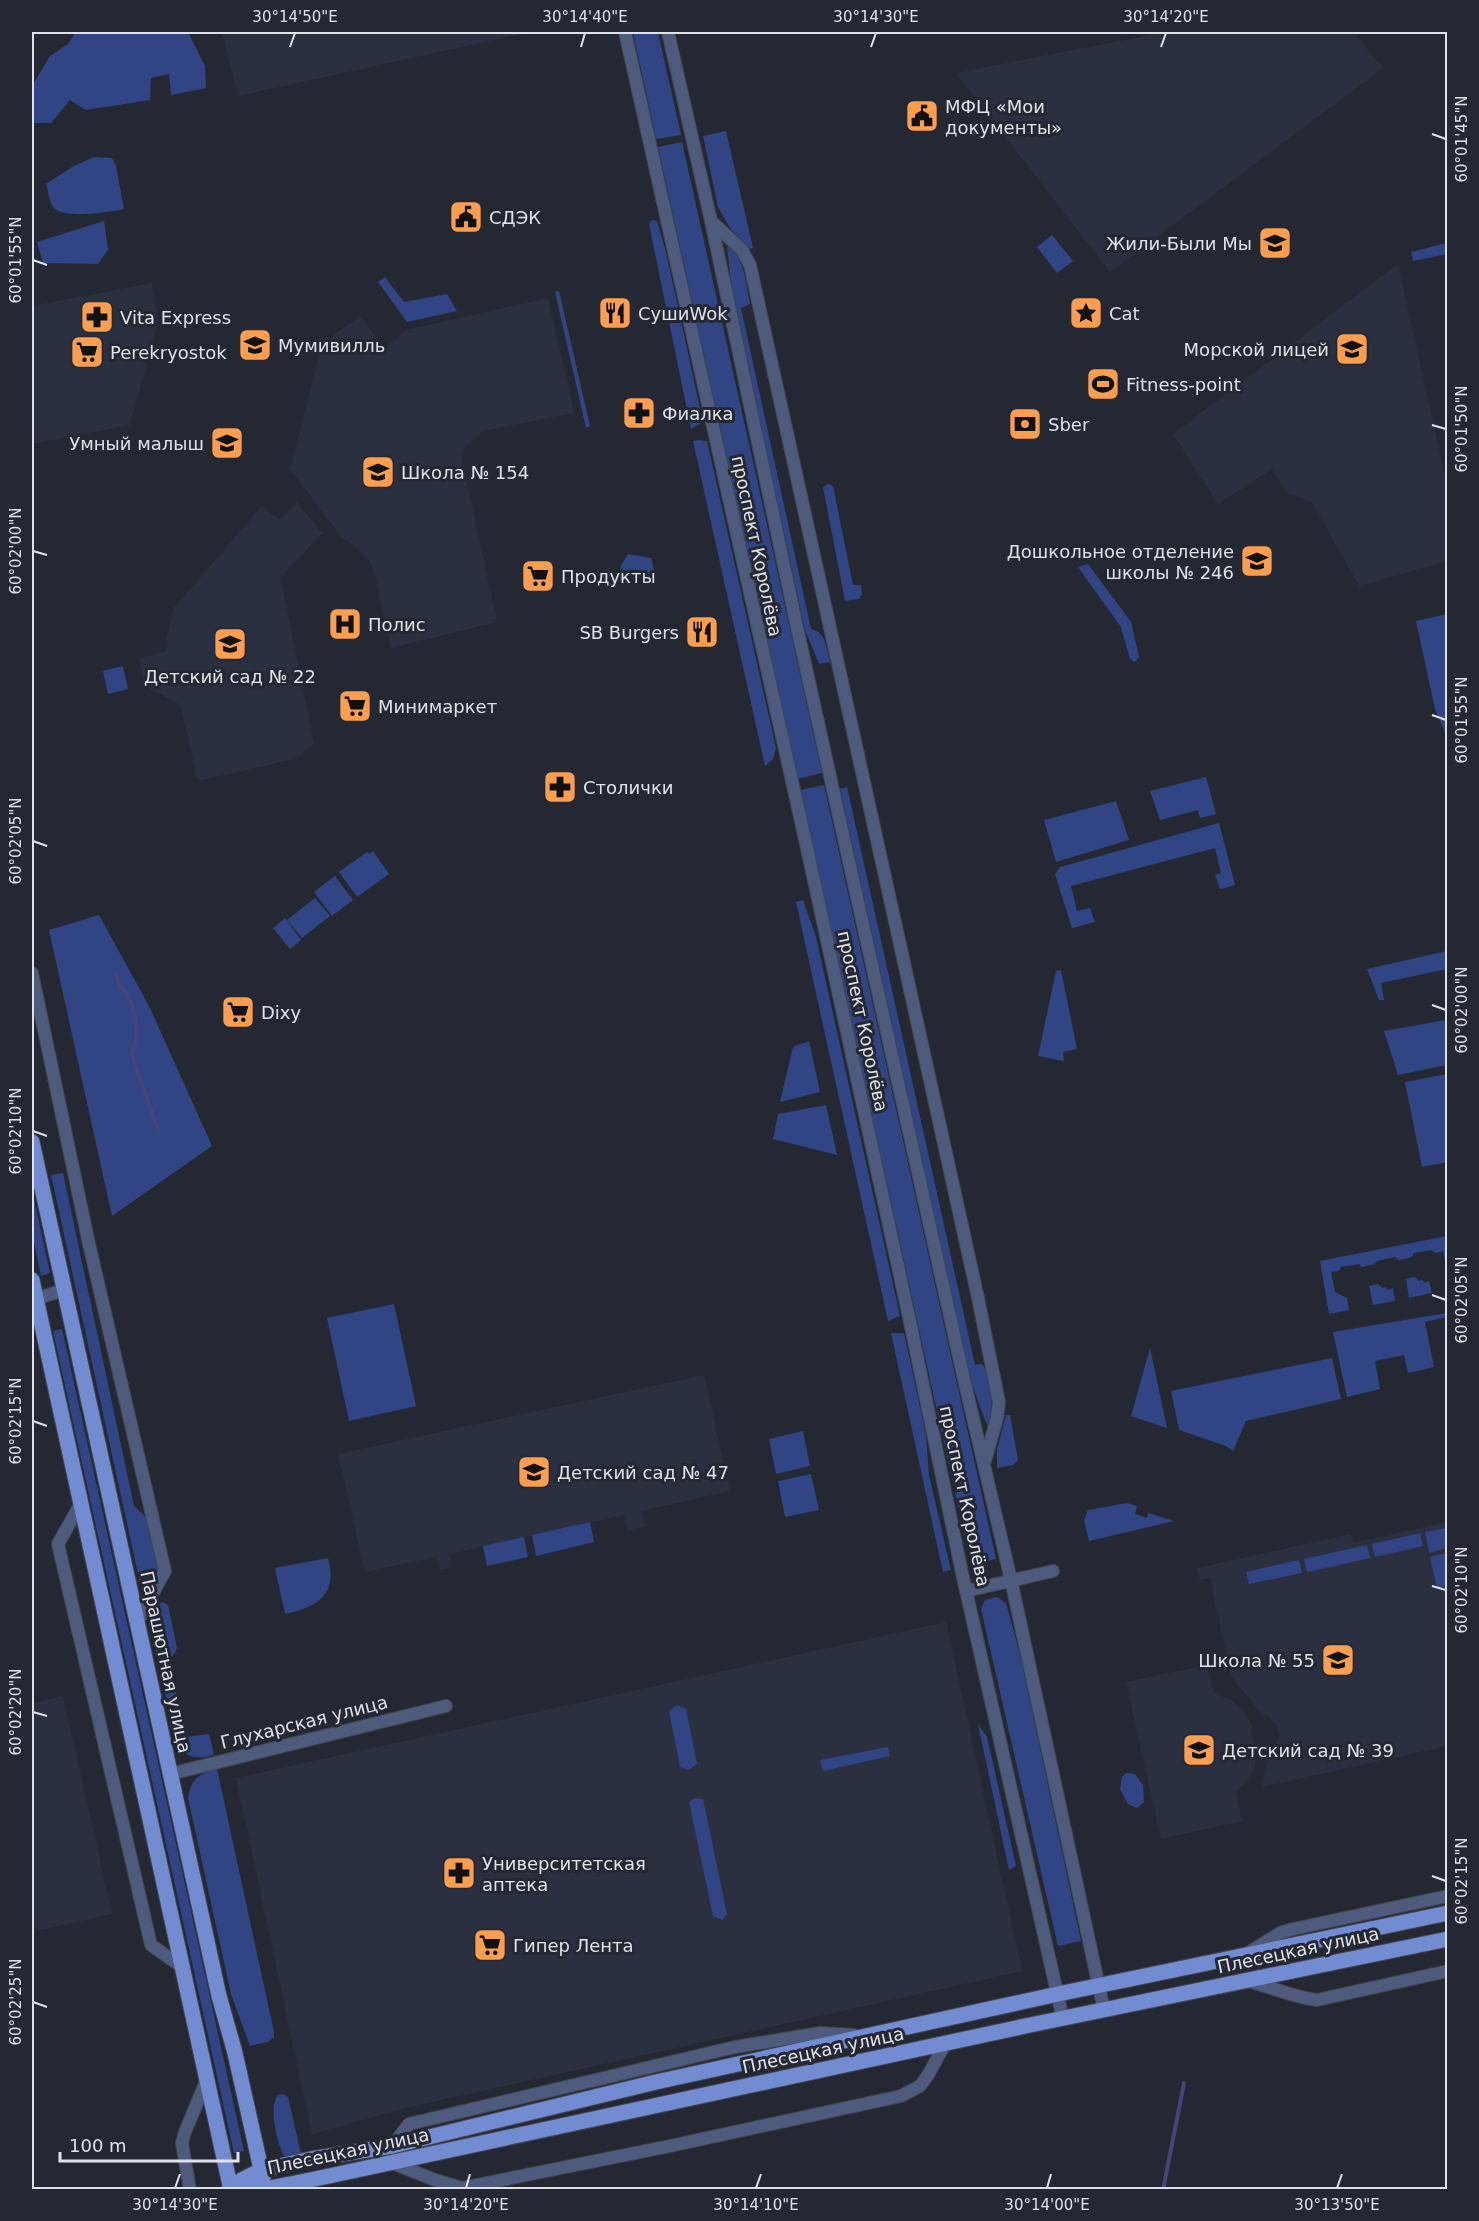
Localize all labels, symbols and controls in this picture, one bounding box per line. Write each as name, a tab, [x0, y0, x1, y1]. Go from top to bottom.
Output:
text: 30°14'50"E	[252, 8, 338, 26]
text: 30°14'40"E	[542, 8, 628, 26]
text: 30°14'30"E	[833, 8, 919, 26]
text: 30°14'20"E	[1123, 8, 1209, 26]
text: 60°01'45"N	[1453, 95, 1471, 183]
place label: МФЦ «Мои документы»	[945, 96, 1062, 138]
public building icon: МФЦ «Мои документы»	[904, 98, 940, 134]
public building icon: СДЭК	[448, 199, 484, 235]
place label: СДЭК	[489, 207, 541, 228]
text: 60°01'55"N	[7, 216, 25, 304]
school or university icon: Жили-Были Мы	[1257, 225, 1293, 261]
place label: Жили-Были Мы	[1106, 233, 1252, 254]
restaurant icon: СушиWok	[597, 295, 633, 331]
place icon: Cat	[1068, 295, 1104, 331]
pharmacy icon: Vita Express	[79, 299, 115, 335]
place label: СушиWok	[638, 303, 728, 324]
place label: Cat	[1109, 303, 1140, 324]
place label: Vita Express	[120, 307, 231, 328]
school or university icon: Мумивилль	[237, 327, 273, 363]
school or university icon: Морской лицей	[1334, 331, 1370, 367]
supermarket icon: Perekryostok	[69, 334, 105, 370]
place label: Мумивилль	[278, 335, 385, 356]
place label: Морской лицей	[1184, 339, 1329, 360]
place label: Perekryostok	[110, 342, 227, 363]
sports icon: Fitness-point	[1085, 366, 1121, 402]
place label: Fitness-point	[1126, 374, 1241, 395]
text: 60°01'50"N	[1453, 385, 1471, 473]
pharmacy icon: Фиалка	[621, 395, 657, 431]
place label: Фиалка	[662, 403, 734, 424]
bank icon: Sber	[1007, 406, 1043, 442]
place label: Sber	[1048, 414, 1090, 435]
school or university icon: Умный малыш	[209, 425, 245, 461]
place label: Умный малыш	[69, 433, 204, 454]
school or university icon: Школа № 154	[360, 454, 396, 490]
street label: проспект Королёва	[728, 454, 786, 638]
place label: Школа № 154	[401, 462, 529, 483]
text: 60°02'00"N	[7, 507, 25, 595]
place label: Дошкольное отделение школы № 246	[1007, 541, 1234, 583]
school or university icon: Дошкольное отделение школы № 246	[1239, 543, 1275, 579]
supermarket icon: Продукты	[520, 558, 556, 594]
place label: Продукты	[561, 566, 656, 587]
hospital icon: Полис	[327, 606, 363, 642]
place label: Полис	[368, 614, 426, 635]
restaurant icon: SB Burgers	[684, 614, 720, 650]
place label: SB Burgers	[579, 622, 679, 643]
school or university icon: Детский сад № 22	[212, 626, 248, 662]
place label: Детский сад № 22	[144, 666, 316, 687]
text: 60°01'55"N	[1453, 676, 1471, 764]
supermarket icon: Минимаркет	[337, 688, 373, 724]
place label: Минимаркет	[378, 696, 497, 717]
pharmacy icon: Столички	[542, 769, 578, 805]
place label: Столички	[583, 777, 673, 798]
text: 60°02'05"N	[7, 797, 25, 885]
street label: проспект Королёва	[834, 929, 892, 1113]
text: 60°02'00"N	[1453, 966, 1471, 1054]
supermarket icon: Dixy	[220, 994, 256, 1030]
place label: Dixy	[261, 1002, 302, 1023]
text: 60°02'10"N	[7, 1087, 25, 1175]
text: 60°02'05"N	[1453, 1256, 1471, 1344]
text: 60°02'15"N	[7, 1377, 25, 1465]
street label: проспект Королёва	[936, 1404, 994, 1588]
school or university icon: Детский сад № 47	[516, 1454, 552, 1490]
place label: Детский сад № 47	[557, 1462, 729, 1483]
text: 60°02'10"N	[1453, 1546, 1471, 1634]
street label: Парашютная улица	[136, 1569, 196, 1755]
school or university icon: Школа № 55	[1320, 1642, 1356, 1678]
place label: Школа № 55	[1198, 1650, 1315, 1671]
text: 60°02'20"N	[7, 1668, 25, 1756]
street label: Глухарская улица	[218, 1691, 390, 1753]
school or university icon: Детский сад № 39	[1181, 1732, 1217, 1768]
place label: Детский сад № 39	[1222, 1740, 1394, 1761]
text: 60°02'15"N	[1453, 1837, 1471, 1925]
place label: Университетская аптека	[482, 1853, 646, 1895]
pharmacy icon: Университетская аптека	[441, 1855, 477, 1891]
street label: Плесецкая улица	[1215, 1923, 1381, 1977]
supermarket icon: Гипер Лента	[472, 1927, 508, 1963]
place label: Гипер Лента	[513, 1935, 634, 1956]
text: 60°02'25"N	[7, 1958, 25, 2046]
street label: Плесецкая улица	[740, 2023, 906, 2077]
street label: Плесецкая улица	[265, 2124, 431, 2178]
scale bar	[60, 2125, 238, 2163]
text: 100 m	[69, 2135, 127, 2156]
text: 30°14'30"E	[132, 2196, 218, 2214]
text: 30°14'20"E	[423, 2196, 509, 2214]
text: 30°14'10"E	[713, 2196, 799, 2214]
text: 30°14'00"E	[1004, 2196, 1090, 2214]
text: 30°13'50"E	[1294, 2196, 1380, 2214]

